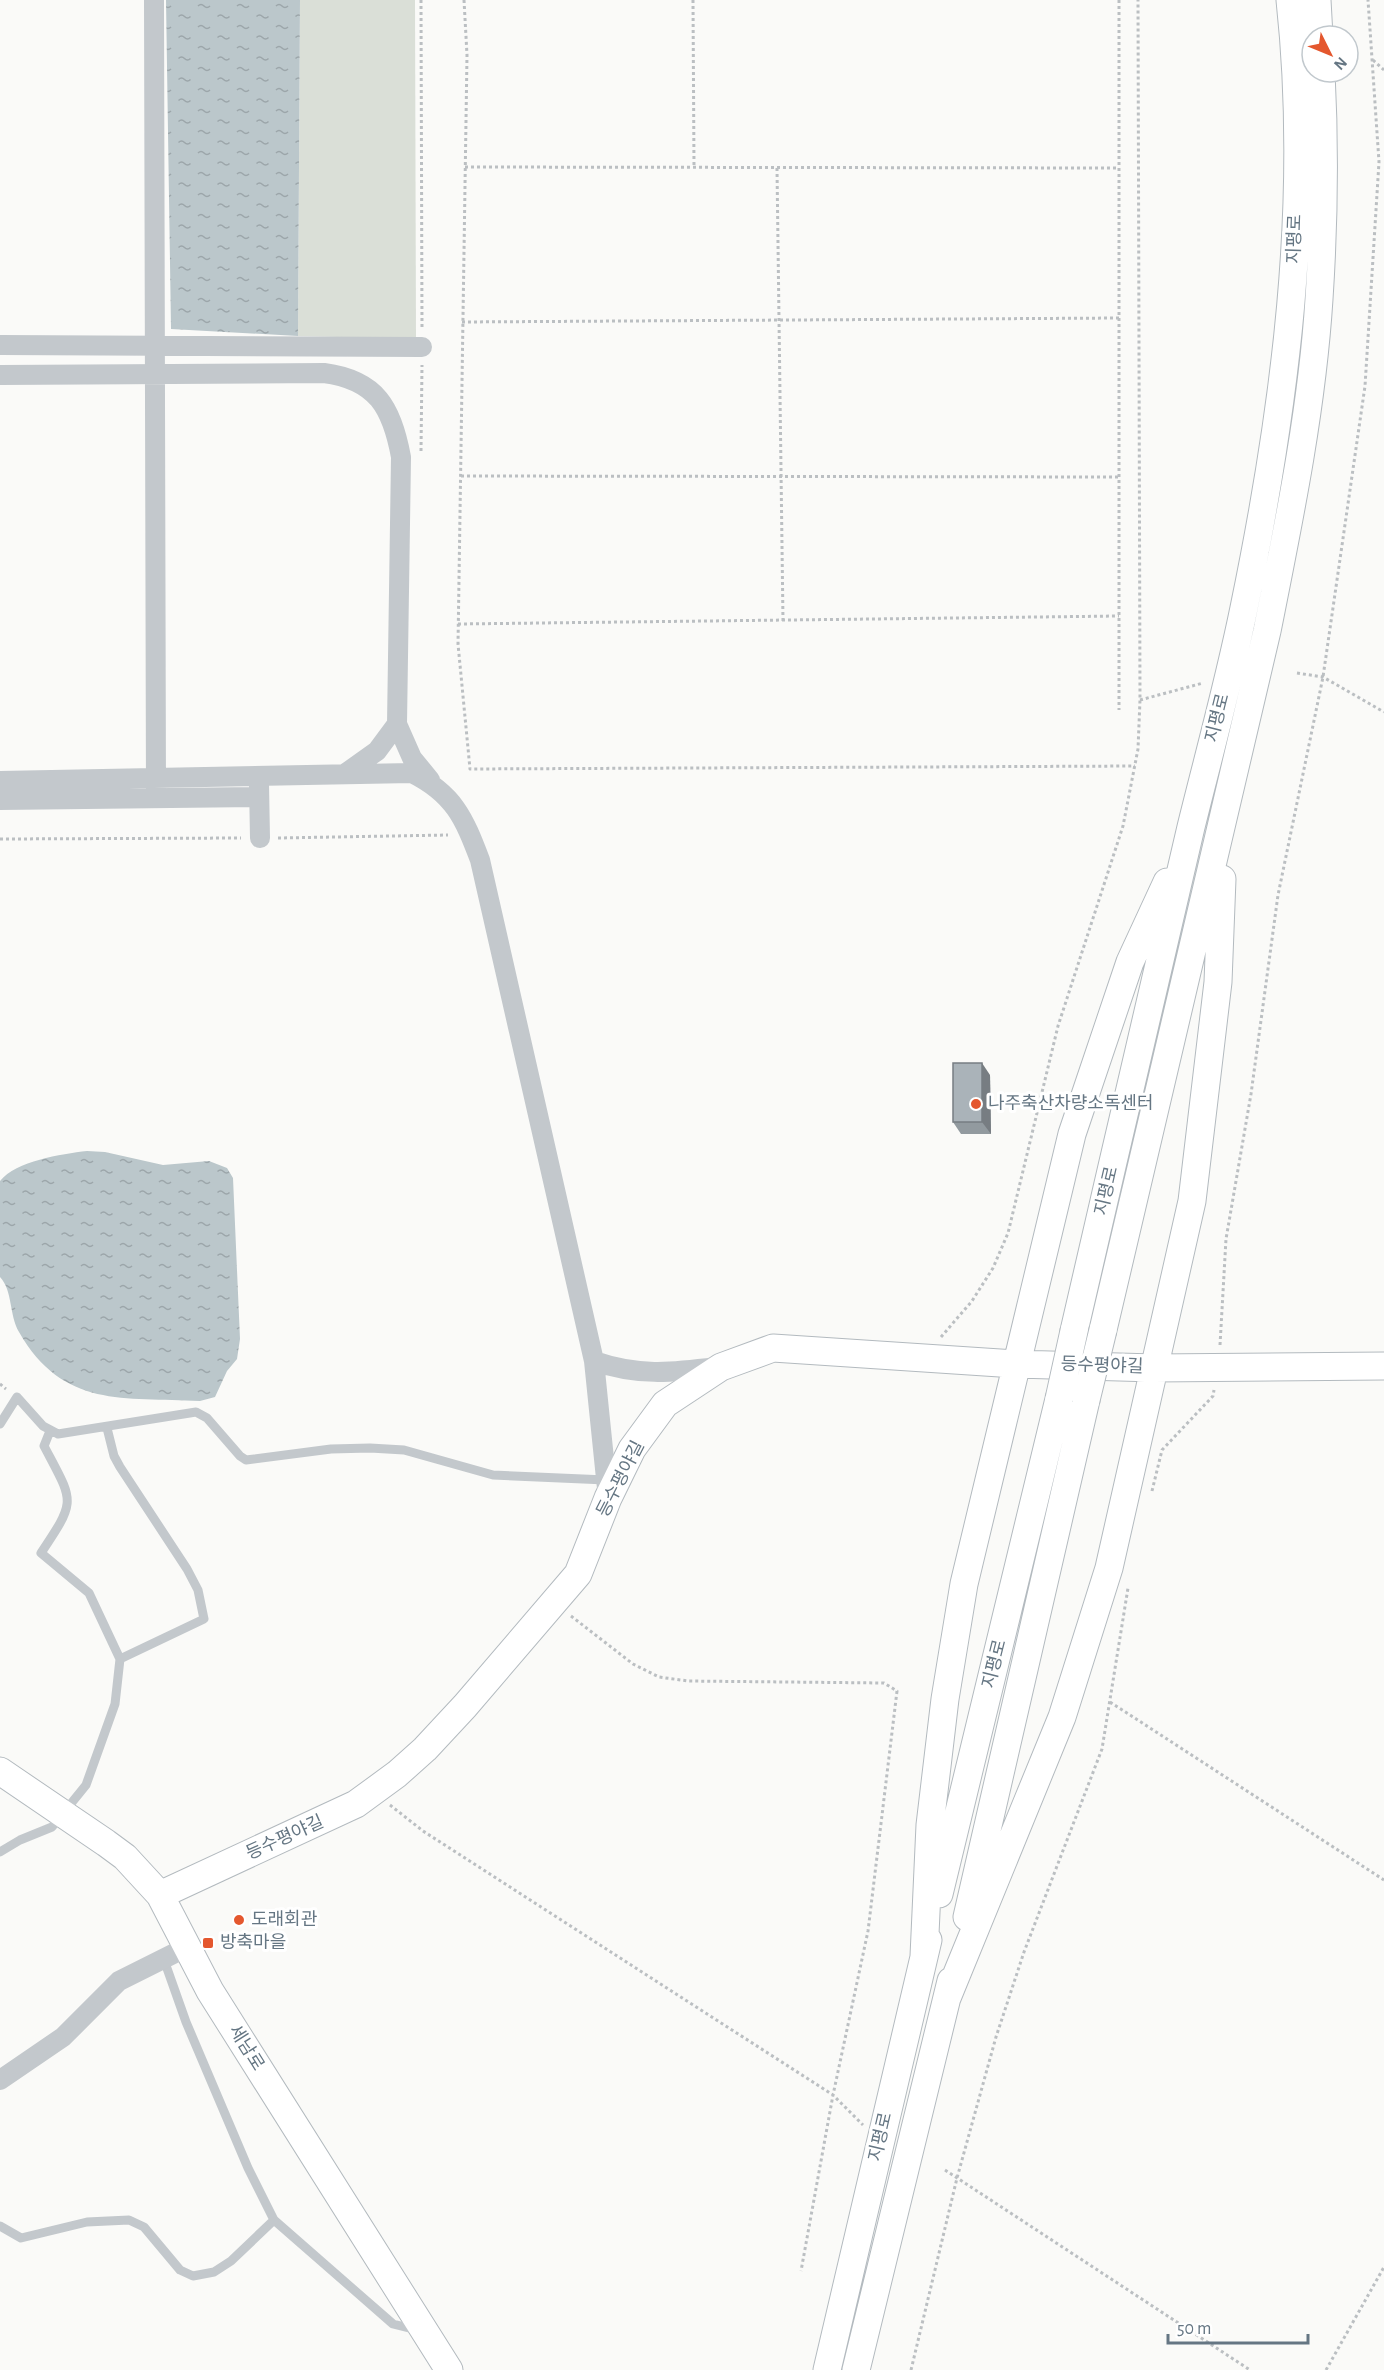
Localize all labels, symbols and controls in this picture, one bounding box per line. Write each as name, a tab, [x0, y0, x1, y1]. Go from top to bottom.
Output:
north arrow	[1300, 24, 1360, 84]
text: N	[1331, 54, 1350, 73]
street label: 지평로	[1283, 214, 1305, 264]
street label: 지평로	[1201, 691, 1233, 744]
place label: 나주축산차량소독센터	[988, 1093, 1154, 1113]
marker: 나주축산차량소독센터	[969, 1097, 983, 1111]
street label: 지평로	[1091, 1164, 1121, 1217]
street label: 등수평야길	[1060, 1354, 1144, 1376]
street label: 등수평야길	[592, 1437, 648, 1520]
street label: 지평로	[978, 1637, 1010, 1690]
street label: 등수평야길	[243, 1811, 326, 1863]
place label: 도래회관	[251, 1909, 318, 1929]
marker: 도래회관	[232, 1913, 246, 1927]
place label: 방축마을	[220, 1932, 286, 1952]
marker: 방축마을	[201, 1936, 215, 1950]
street label: 세남로	[225, 2021, 268, 2074]
street label: 지평로	[865, 2110, 895, 2163]
scale bar	[1168, 2307, 1308, 2345]
text: 50 m	[1177, 2320, 1211, 2338]

